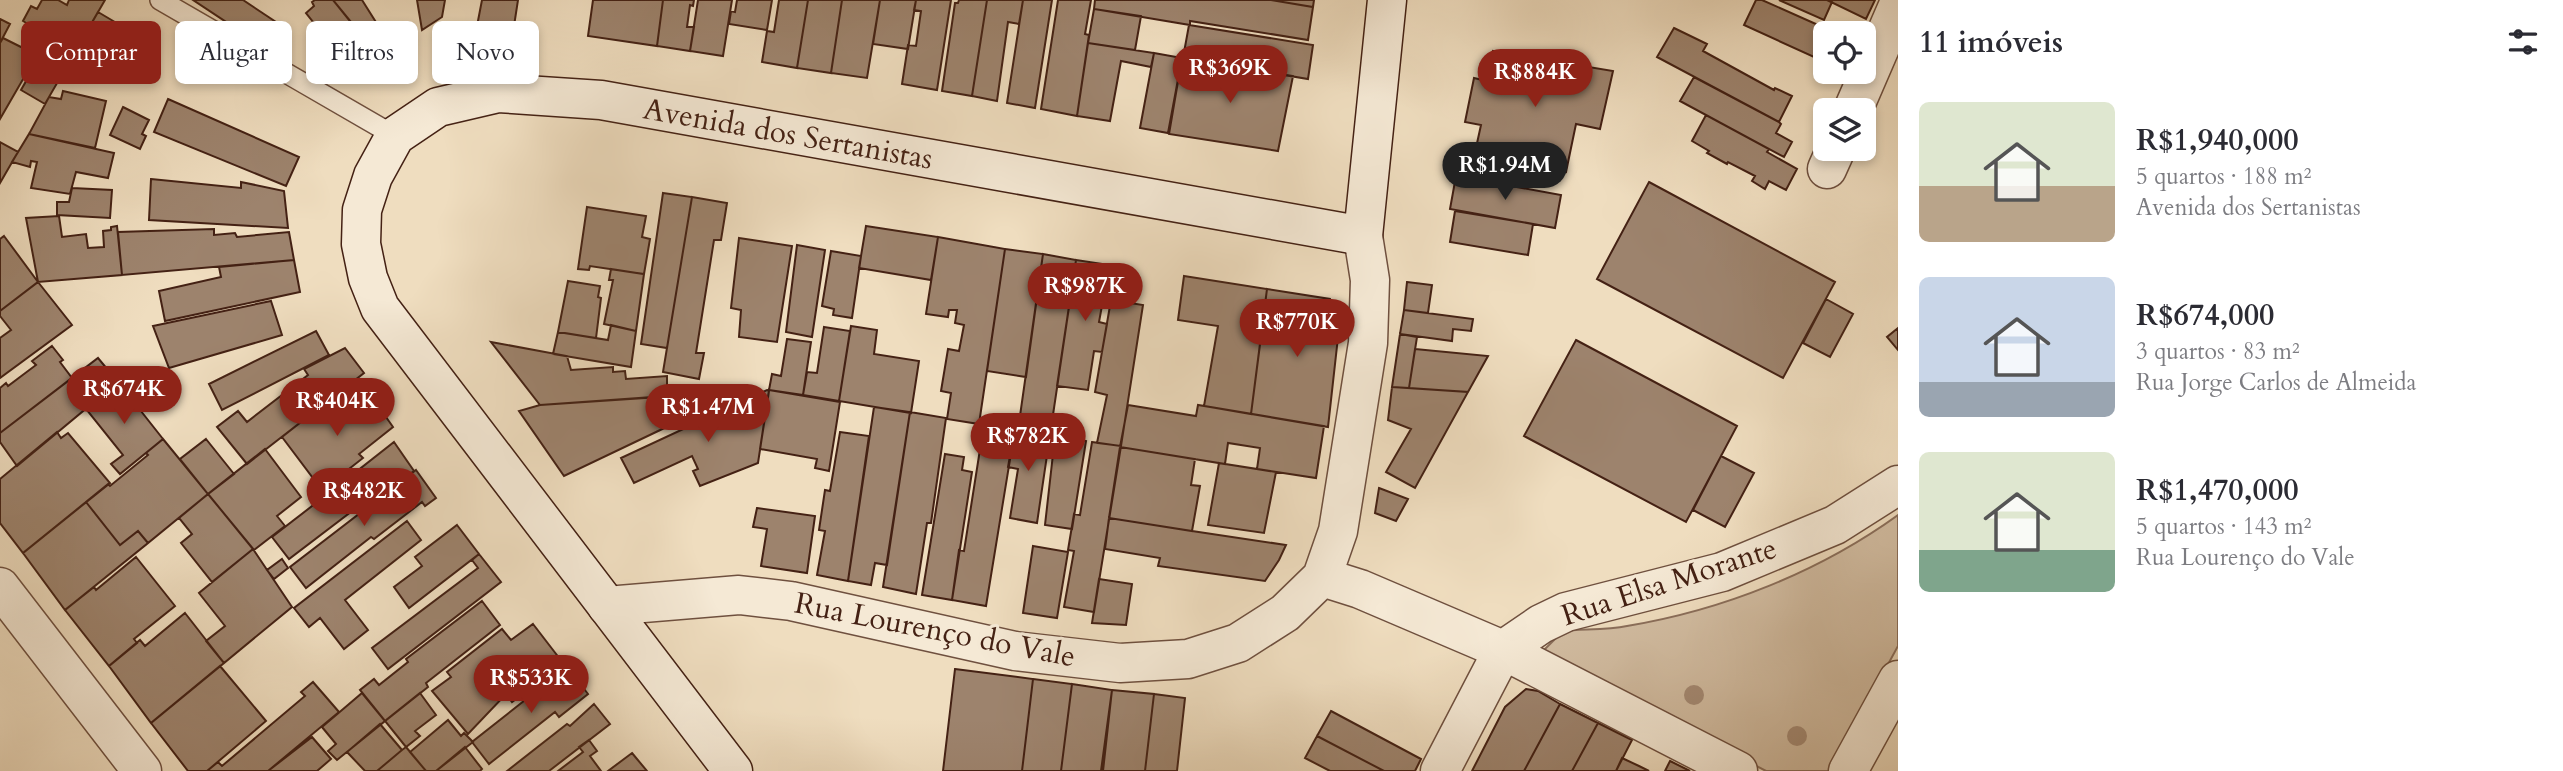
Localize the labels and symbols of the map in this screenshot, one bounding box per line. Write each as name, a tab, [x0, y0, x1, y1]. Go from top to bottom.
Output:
pin: R$369K	[1173, 46, 1287, 105]
pin: R$884K	[1478, 50, 1592, 109]
street label: Avenida dos Sertanistas	[640, 88, 936, 180]
pin: R$1.94M	[1440, 142, 1570, 202]
pin: R$987K	[1028, 264, 1142, 323]
pin: R$770K	[1240, 300, 1354, 359]
pin: R$674K	[67, 366, 181, 426]
pin: R$404K	[280, 378, 394, 438]
pin: R$1.47M	[643, 384, 773, 444]
pin: R$782K	[971, 414, 1085, 473]
pin: R$482K	[307, 468, 421, 528]
street label: Rua Elsa Morante	[1556, 528, 1782, 636]
street label: Rua Lourenço do Vale	[791, 583, 1079, 677]
pin: R$533K	[474, 656, 588, 715]

